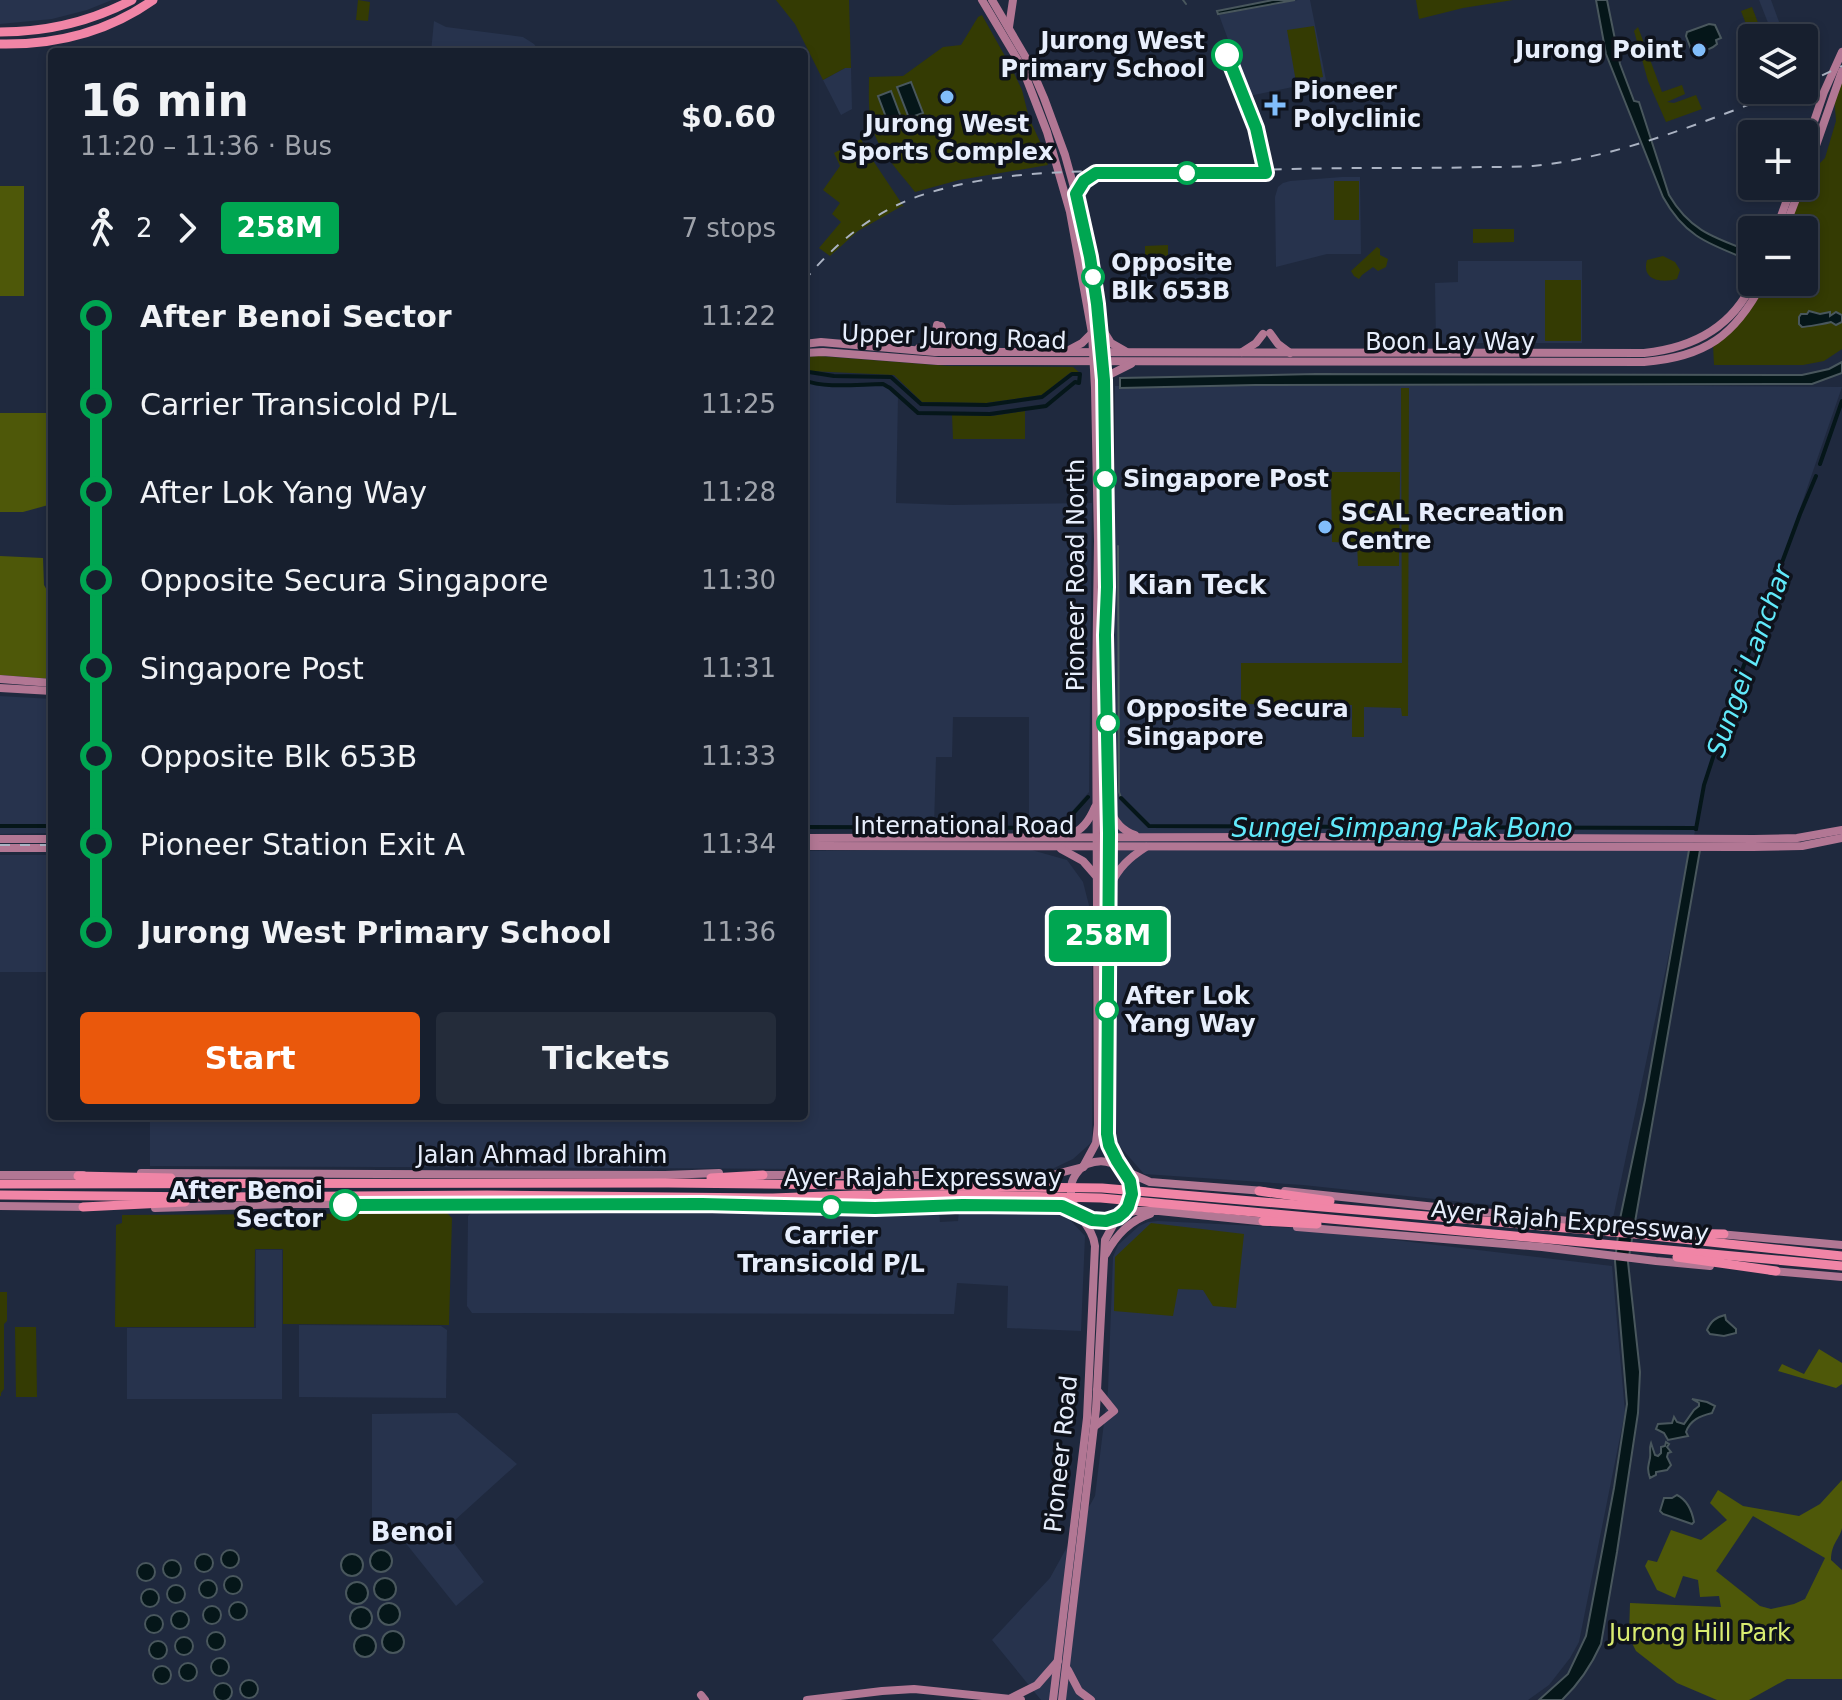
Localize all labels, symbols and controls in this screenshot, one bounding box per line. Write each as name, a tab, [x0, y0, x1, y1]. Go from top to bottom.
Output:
map controls	[1738, 24, 1818, 296]
button: layers	[1738, 24, 1818, 104]
place label: Jurong West Primary School	[1001, 27, 1205, 83]
place label: Jurong Point	[1513, 36, 1683, 64]
marker: Jurong West Primary School	[1212, 40, 1242, 70]
marker: Jurong Point	[1690, 41, 1708, 59]
text: 16 min	[80, 75, 249, 126]
place label: Pioneer Polyclinic	[1293, 77, 1421, 133]
marker: Jurong West Sports Complex	[938, 88, 956, 106]
marker: Pioneer Polyclinic	[1264, 94, 1286, 116]
text: $0.60	[681, 99, 776, 134]
place label: Jurong West Sports Complex	[840, 110, 1054, 166]
button: +	[1738, 120, 1818, 200]
text: 11:20 – 11:36 · Bus	[80, 131, 332, 161]
unlabelled marker	[1176, 162, 1198, 184]
icon: walk	[80, 206, 124, 250]
icon: forward	[165, 206, 209, 250]
text: 258M	[237, 211, 323, 244]
text: 2	[136, 213, 153, 243]
text: 7 stops	[681, 213, 776, 243]
button: −	[1738, 216, 1818, 296]
place label: Opposite Blk 653B	[1111, 249, 1233, 305]
marker: Opposite Blk 653B	[1082, 266, 1104, 288]
text: After Benoi Sector	[140, 299, 452, 334]
text: 11:22	[701, 301, 776, 331]
street label: Upper Jurong Road	[841, 319, 1067, 355]
street label: Boon Lay Way	[1365, 328, 1535, 356]
text: Carrier Transicold P/L	[140, 387, 456, 422]
text: 11:25	[701, 389, 776, 419]
street label: Pioneer Road North	[1062, 459, 1090, 691]
place label: Singapore Post	[1123, 465, 1329, 493]
marker: Singapore Post	[1094, 468, 1116, 490]
text: After Lok Yang Way	[140, 475, 427, 510]
text: 11:28	[701, 477, 776, 507]
place label: SCAL Recreation Centre	[1341, 499, 1565, 555]
marker: SCAL Recreation Centre	[1316, 518, 1334, 536]
water label: Sungei Lanchar	[1700, 559, 1798, 761]
text: Opposite Secura Singapore	[140, 563, 548, 598]
text: 11:30	[701, 565, 776, 595]
district label: Kian Teck	[1128, 570, 1267, 600]
text: Singapore Post	[140, 651, 364, 686]
text: 11:31	[701, 653, 776, 683]
place label: Opposite Secura Singapore	[1126, 695, 1349, 751]
marker: Opposite Secura Singapore	[1097, 712, 1119, 734]
text: Opposite Blk 653B	[140, 739, 417, 774]
text: 11:33	[701, 741, 776, 771]
street label: International Road	[853, 812, 1075, 840]
water label: Sungei Simpang Pak Bono	[1231, 813, 1573, 843]
text: Pioneer Station Exit A	[140, 827, 465, 862]
text: 11:34	[701, 829, 776, 859]
line badge: 258M	[1052, 910, 1164, 962]
text: Jurong West Primary School	[140, 915, 612, 950]
text: 11:36	[701, 917, 776, 947]
text: 258M	[1065, 919, 1151, 952]
place label: After Lok Yang Way	[1124, 982, 1256, 1038]
marker: After Lok Yang Way	[1096, 999, 1118, 1021]
button: Start	[80, 1012, 420, 1104]
button: Tickets	[436, 1012, 776, 1104]
street label: Jalan Ahmad Ibrahim	[415, 1141, 667, 1169]
street label: Ayer Rajah Expressway	[784, 1164, 1062, 1192]
place label: After Benoi Sector	[170, 1177, 323, 1233]
marker: After Benoi Sector	[330, 1190, 360, 1220]
street label: Ayer Rajah Expressway	[1430, 1195, 1710, 1247]
marker: Carrier Transicold P/L	[820, 1196, 842, 1218]
place label: Carrier Transicold P/L	[737, 1222, 925, 1278]
street label: Pioneer Road	[1039, 1374, 1083, 1534]
district label: Benoi	[371, 1517, 453, 1547]
park label: Jurong Hill Park	[1607, 1619, 1791, 1647]

